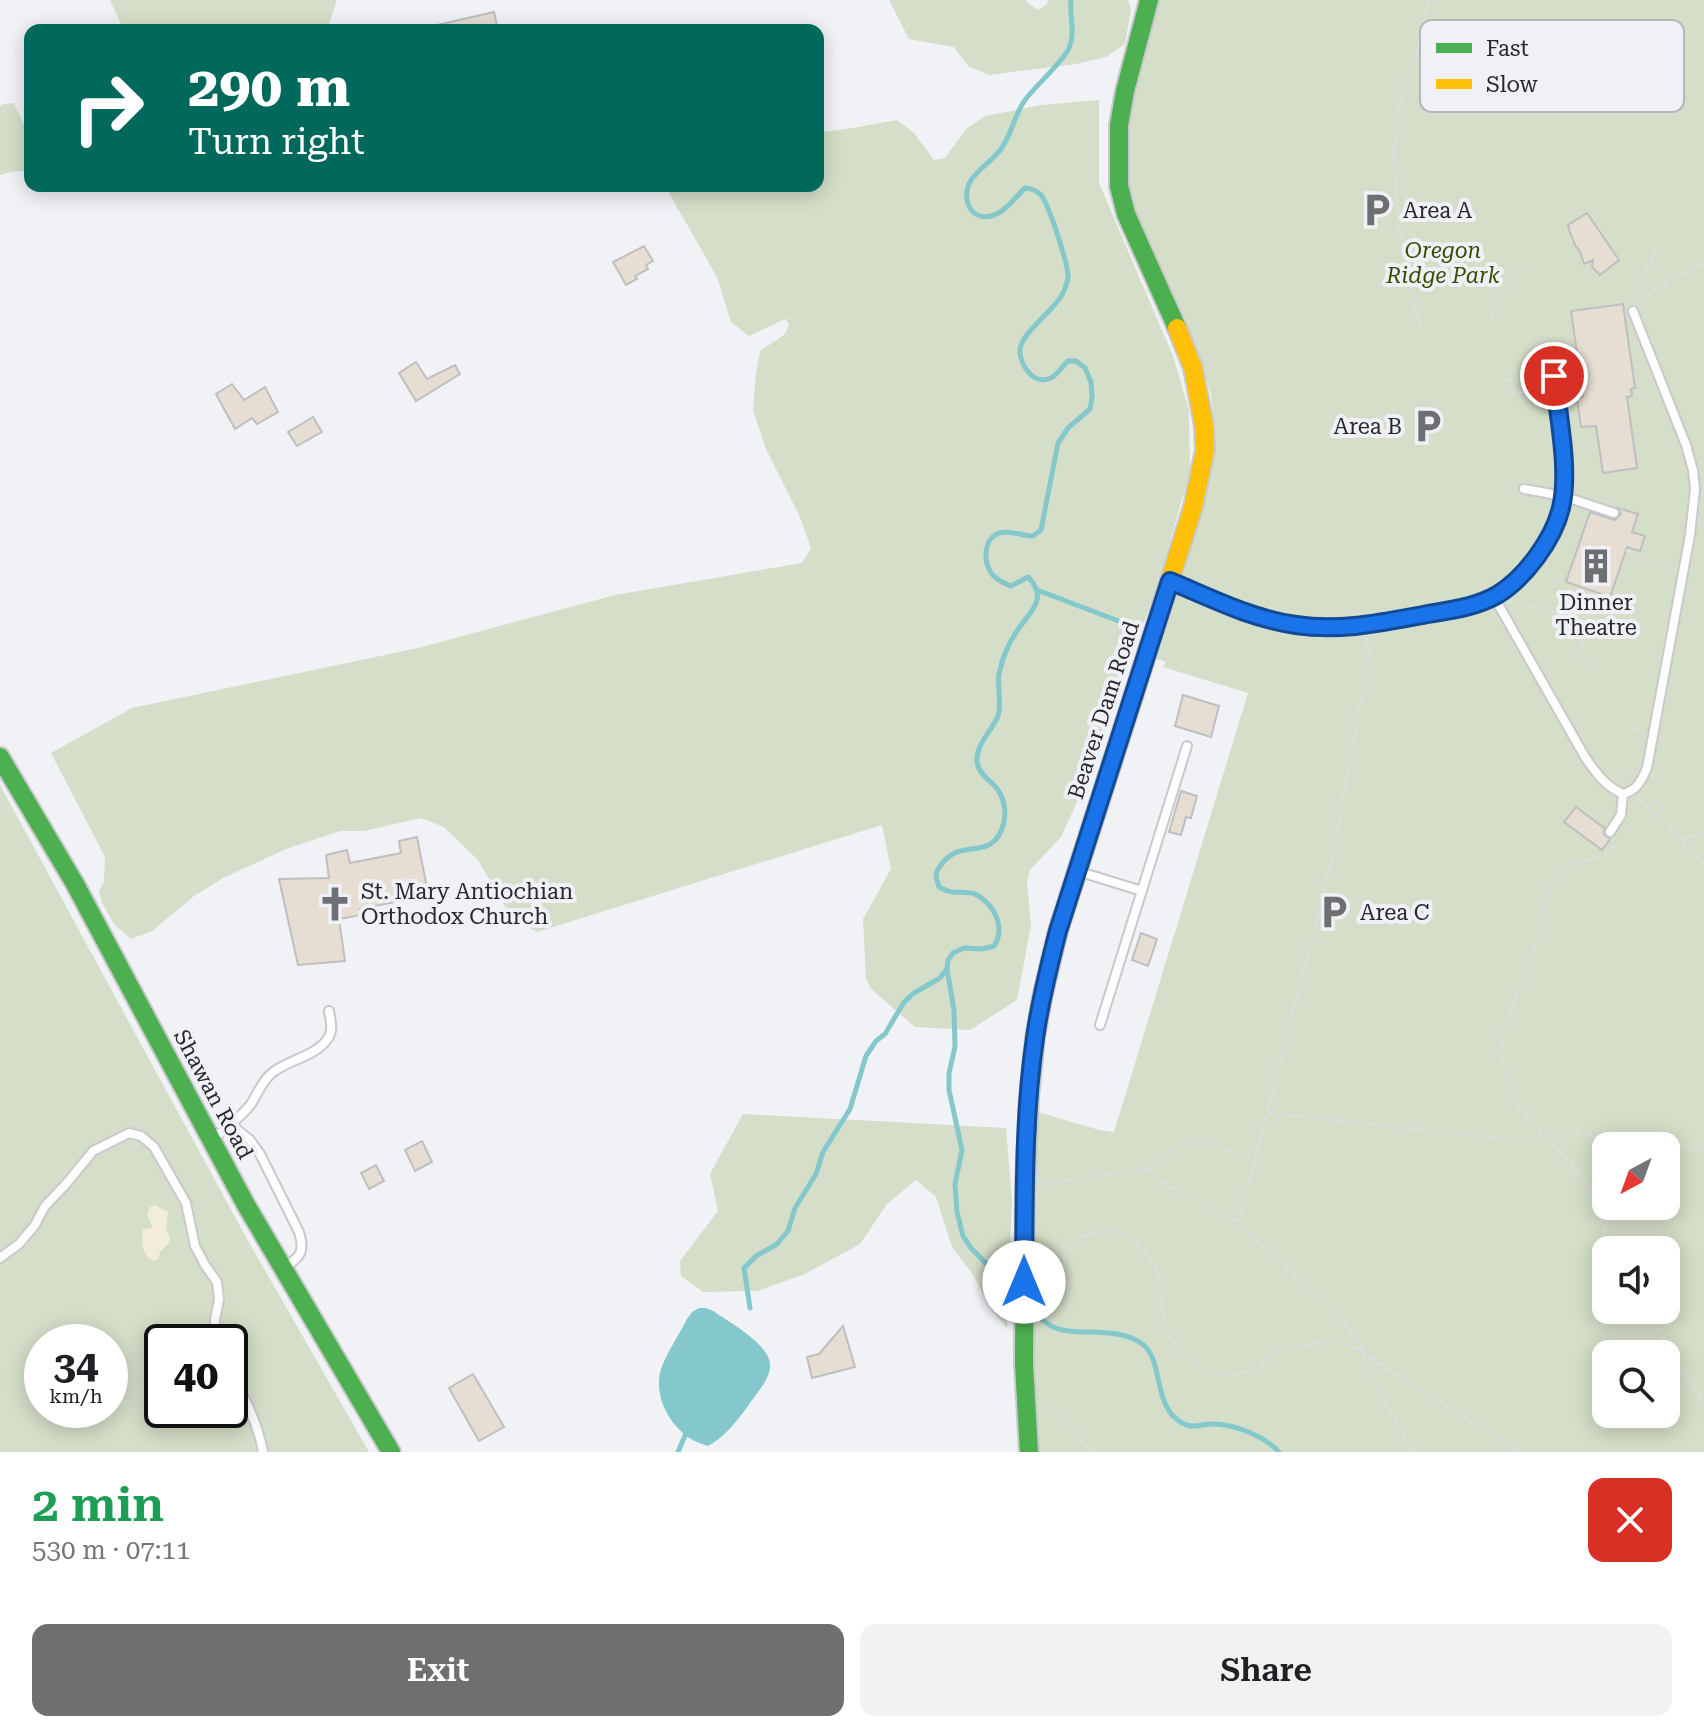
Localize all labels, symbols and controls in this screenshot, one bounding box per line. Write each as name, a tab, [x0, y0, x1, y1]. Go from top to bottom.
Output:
legend	[1420, 20, 1684, 112]
text: Fast	[1486, 36, 1529, 61]
text: 290 m	[188, 54, 350, 120]
icon: right	[56, 56, 160, 160]
text: Slow	[1486, 72, 1539, 97]
text: Turn right	[188, 121, 365, 163]
parking icon: Area A	[1358, 191, 1396, 229]
place label: Area A	[1403, 198, 1473, 223]
park label: Oregon Ridge Park	[1385, 238, 1500, 288]
pin	[1520, 342, 1588, 410]
icon: arrive	[1532, 354, 1576, 398]
parking icon: Area B	[1409, 407, 1447, 445]
place label: Area B	[1334, 414, 1402, 439]
building icon: Dinner Theatre	[1577, 547, 1615, 585]
place label: Dinner Theatre	[1555, 590, 1637, 640]
street label: Beaver Dam Road	[1063, 618, 1144, 802]
place label: St. Mary Antiochian Orthodox Church	[361, 879, 573, 929]
church icon: St. Mary Antiochian Orthodox Church	[316, 885, 354, 923]
parking icon: Area C	[1315, 893, 1353, 931]
place label: Area C	[1360, 900, 1429, 925]
street label: Shawan Road	[169, 1025, 258, 1163]
north arrow	[1592, 1132, 1680, 1220]
map controls	[1592, 1132, 1680, 1428]
button: sound	[1592, 1236, 1680, 1324]
position arrow	[982, 1240, 1066, 1324]
speed limit sign: 40	[144, 1324, 248, 1428]
button: search	[1592, 1340, 1680, 1428]
text: 34	[54, 1342, 98, 1389]
text: km/h	[49, 1384, 103, 1408]
text: 2 min	[32, 1477, 164, 1533]
button: close	[1588, 1478, 1672, 1562]
text: 530 m · 07:11	[32, 1535, 191, 1565]
button: Exit	[32, 1624, 844, 1716]
button: Share	[860, 1624, 1672, 1716]

